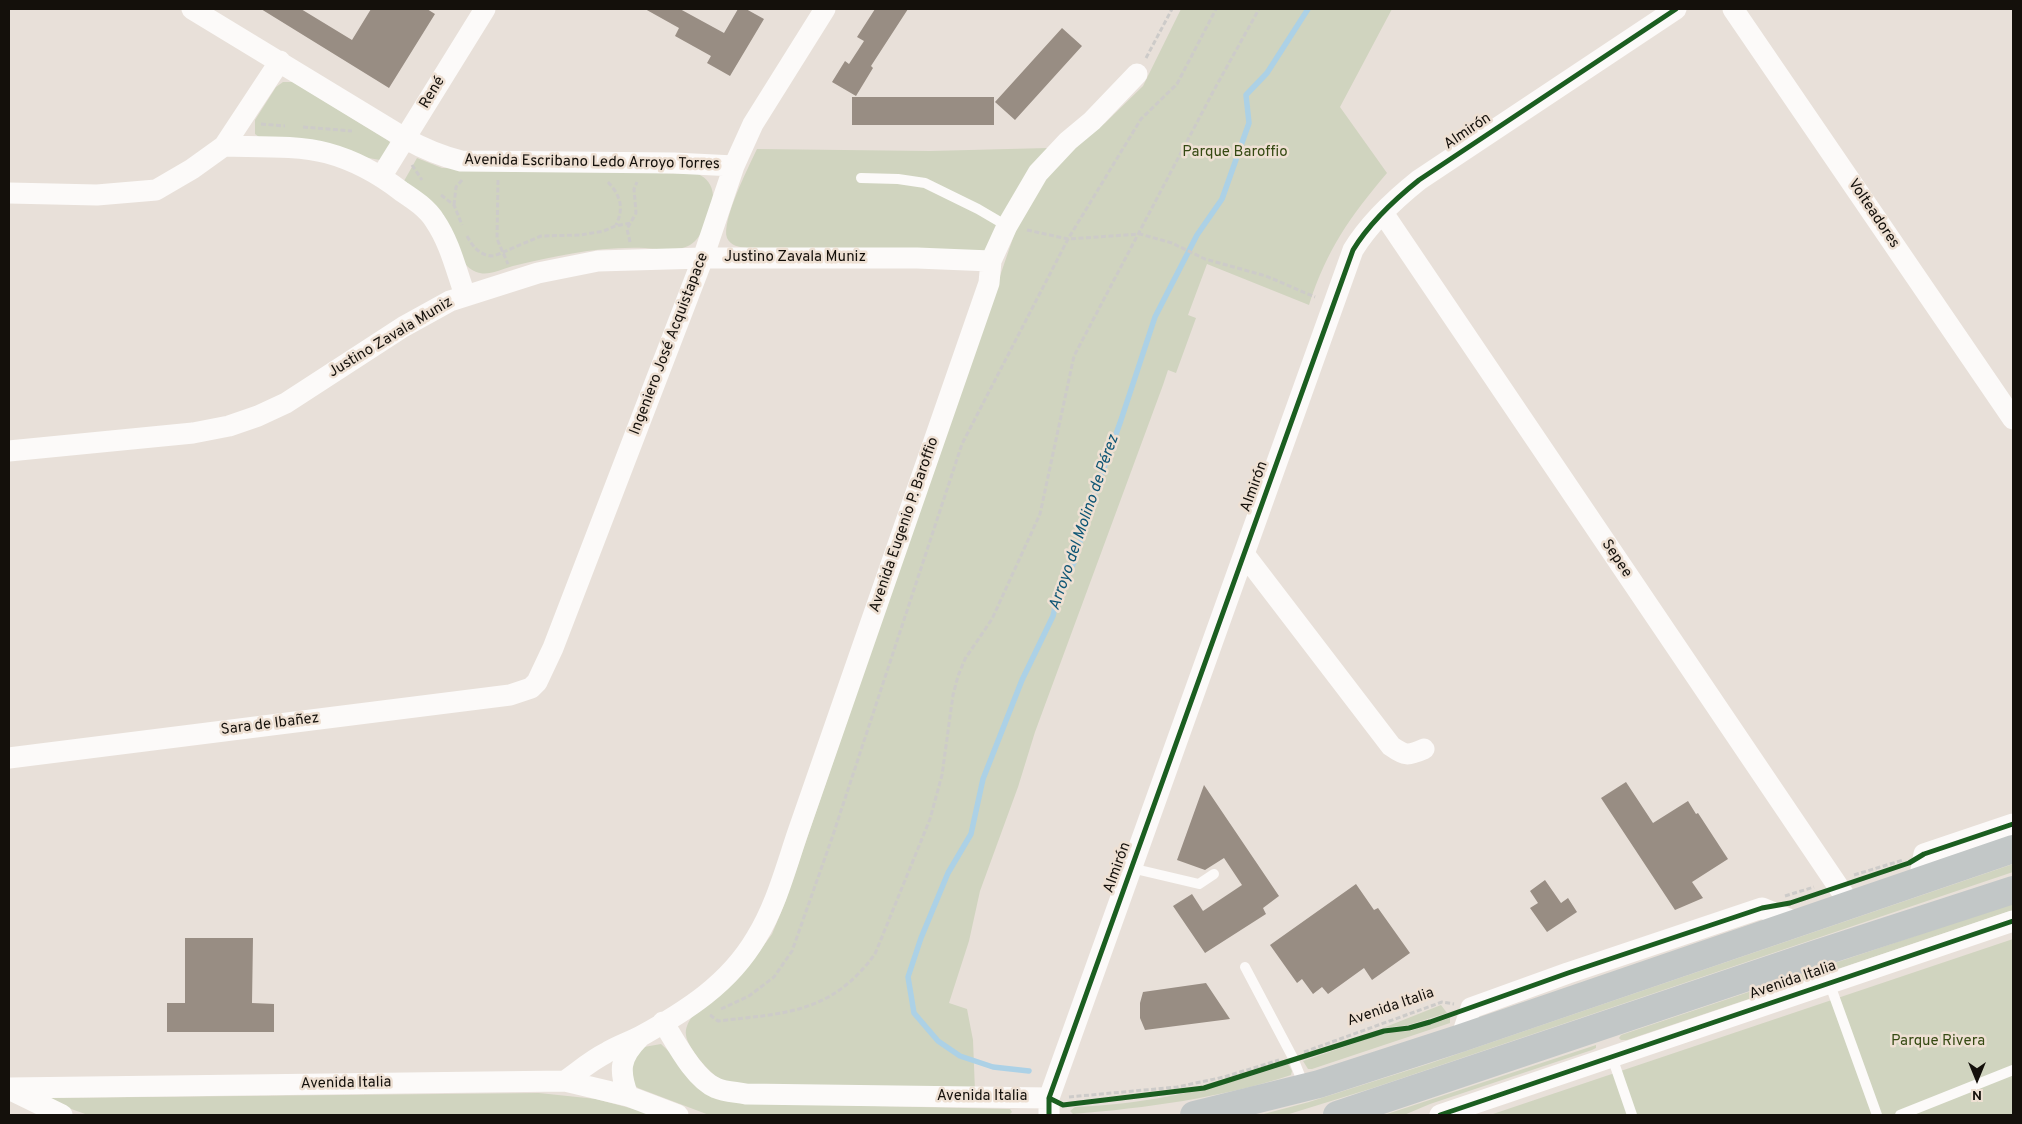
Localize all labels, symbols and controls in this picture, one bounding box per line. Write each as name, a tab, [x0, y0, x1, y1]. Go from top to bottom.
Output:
street label: René	[416, 74, 450, 112]
street label: Almirón	[1441, 110, 1495, 154]
park label: Parque Baroffio	[1182, 144, 1288, 162]
street label: Avenida Escribano Ledo Arroyo Torres	[464, 152, 720, 174]
street label: Volteadores	[1843, 176, 1903, 252]
street label: Justino Zavala Muniz	[724, 249, 866, 267]
street label: Ingeniero José Acquistapace	[627, 250, 713, 438]
street label: Justino Zavala Muniz	[326, 294, 456, 382]
water label: Arroyo del Molino de Pérez	[1046, 433, 1124, 613]
street label: Avenida Eugenio P. Baroffio	[867, 435, 943, 615]
street label: Almirón	[1237, 459, 1273, 515]
street label: Sepee	[1597, 537, 1635, 581]
street label: Sara de Ibañez	[220, 710, 320, 740]
street label: Almirón	[1100, 840, 1136, 896]
street label: Avenida Italia	[1747, 958, 1839, 1004]
street label: Avenida Italia	[1345, 985, 1437, 1031]
park label: Parque Rivera	[1891, 1033, 1985, 1051]
north arrow	[1952, 1054, 2002, 1104]
street label: Avenida Italia	[301, 1074, 391, 1094]
text: N	[1972, 1086, 1982, 1103]
street label: Avenida Italia	[937, 1088, 1027, 1106]

